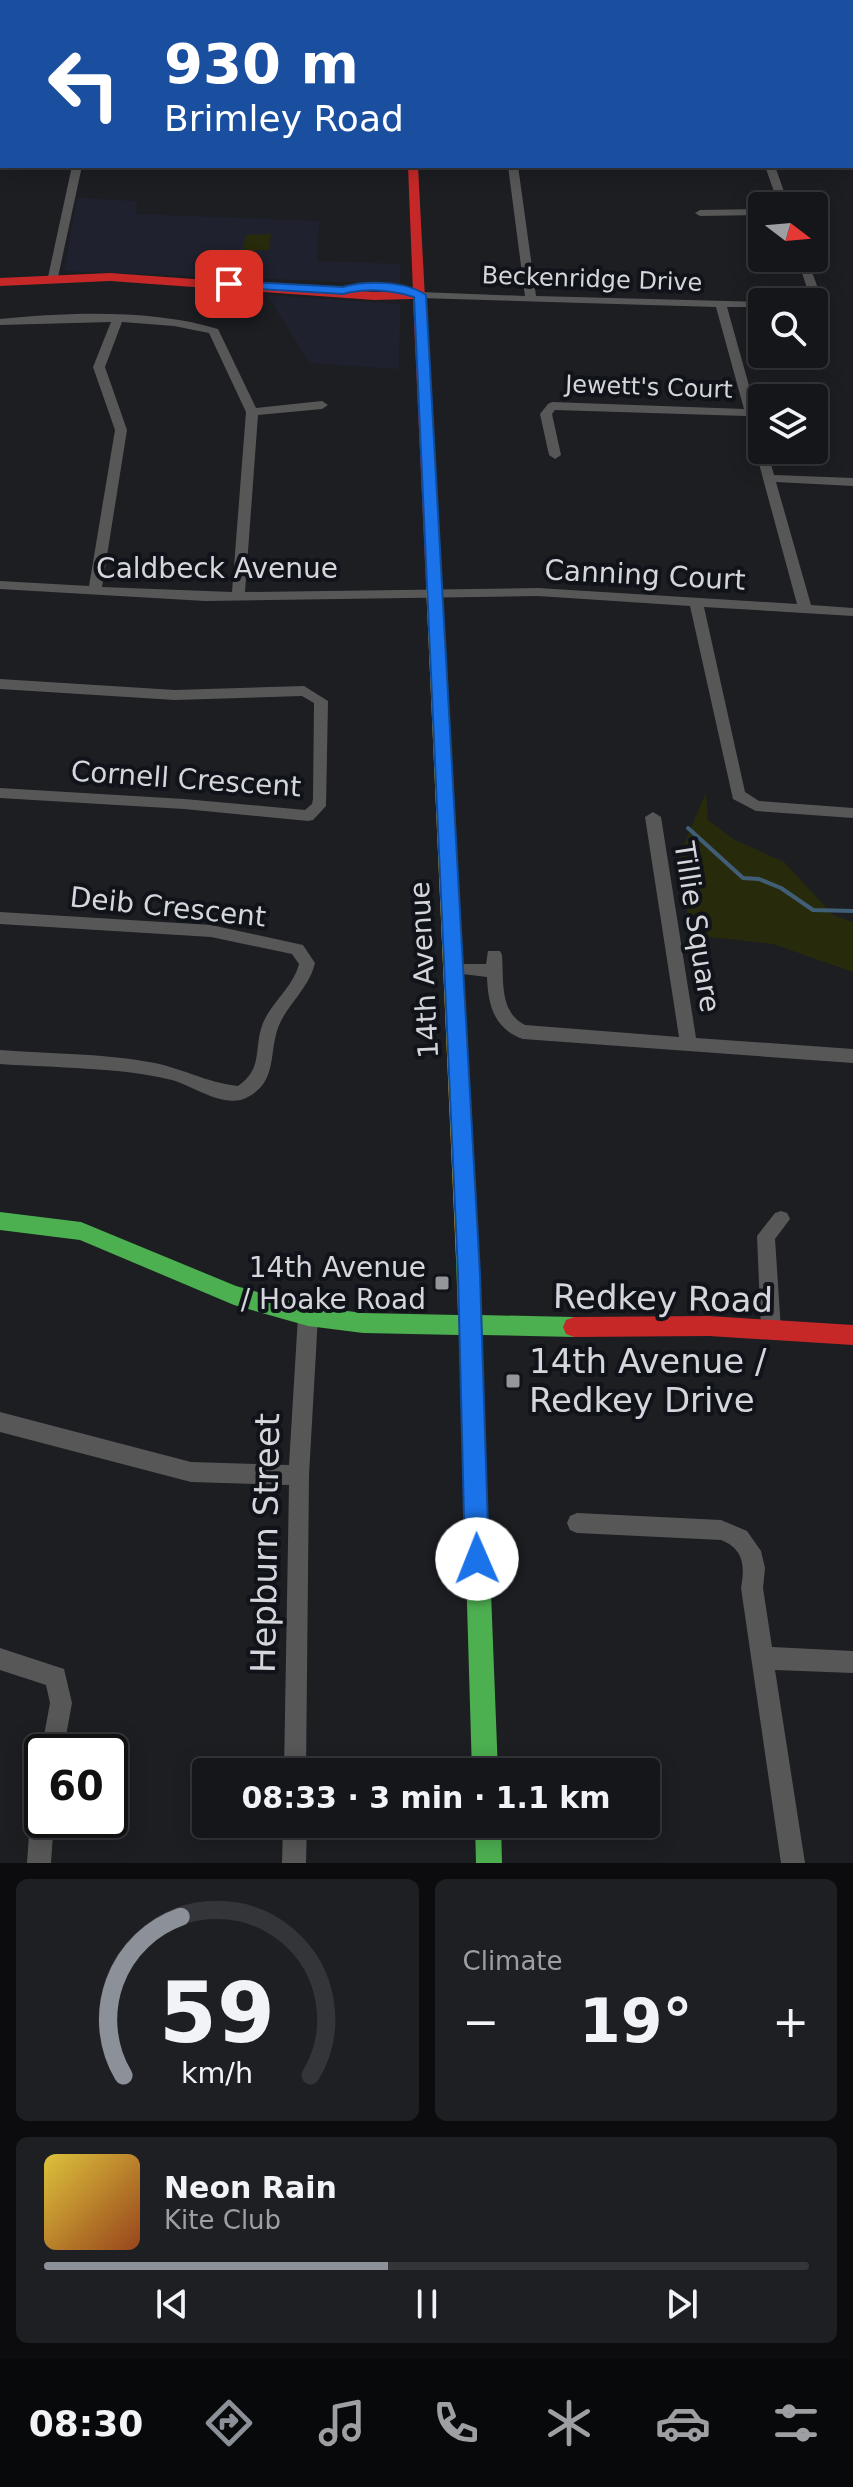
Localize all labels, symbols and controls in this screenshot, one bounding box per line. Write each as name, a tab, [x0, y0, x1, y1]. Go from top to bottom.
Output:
text: 930 m	[164, 31, 359, 96]
icon: left	[32, 32, 136, 136]
text: Brimley Road	[164, 98, 404, 139]
north arrow	[748, 192, 828, 272]
map controls	[748, 192, 828, 464]
pin	[195, 250, 263, 318]
street label: Beckenridge Drive	[481, 261, 703, 297]
icon: arrive	[207, 262, 251, 306]
button: search	[748, 288, 828, 368]
street label: Jewett's Court	[563, 370, 733, 404]
button: layers	[748, 384, 828, 464]
street label: Caldbeck Avenue	[96, 552, 338, 585]
street label: Canning Court	[544, 553, 746, 597]
street label: Cornell Crescent	[70, 754, 302, 804]
street label: Tillie Square	[667, 838, 727, 1015]
street label: Deib Crescent	[68, 880, 268, 934]
street label: 14th Avenue	[403, 881, 445, 1059]
place label: 14th Avenue / Hoake Road	[241, 1251, 426, 1316]
marker: 14th Avenue / Hoake Road	[433, 1274, 451, 1292]
street label: Redkey Road	[553, 1276, 773, 1320]
place label: 14th Avenue / Redkey Drive	[529, 1341, 767, 1420]
marker: 14th Avenue / Redkey Drive	[504, 1372, 522, 1390]
street label: Hepburn Street	[243, 1413, 287, 1673]
position arrow	[435, 1517, 519, 1601]
speed limit sign: 60	[24, 1734, 128, 1838]
text: 08:33 · 3 min · 1.1 km	[241, 1780, 611, 1815]
text: Climate	[463, 1946, 563, 1976]
text: 59	[159, 1965, 275, 2062]
text: 19°	[579, 1986, 693, 2056]
text: −	[463, 1996, 499, 2047]
text: +	[772, 1996, 809, 2047]
text: km/h	[181, 2056, 253, 2090]
text: Neon Rain	[164, 2170, 337, 2205]
text: Kite Club	[164, 2205, 281, 2235]
icon: previous	[150, 2282, 194, 2326]
icon: pause	[405, 2282, 449, 2326]
icon: next	[660, 2282, 704, 2326]
icon: directions	[201, 2395, 257, 2451]
icon: music	[314, 2395, 370, 2451]
icon: phone	[428, 2395, 484, 2451]
icon: climate	[541, 2395, 597, 2451]
icon: car	[655, 2395, 711, 2451]
icon: filters	[768, 2395, 824, 2451]
text: 08:30	[29, 2403, 143, 2444]

